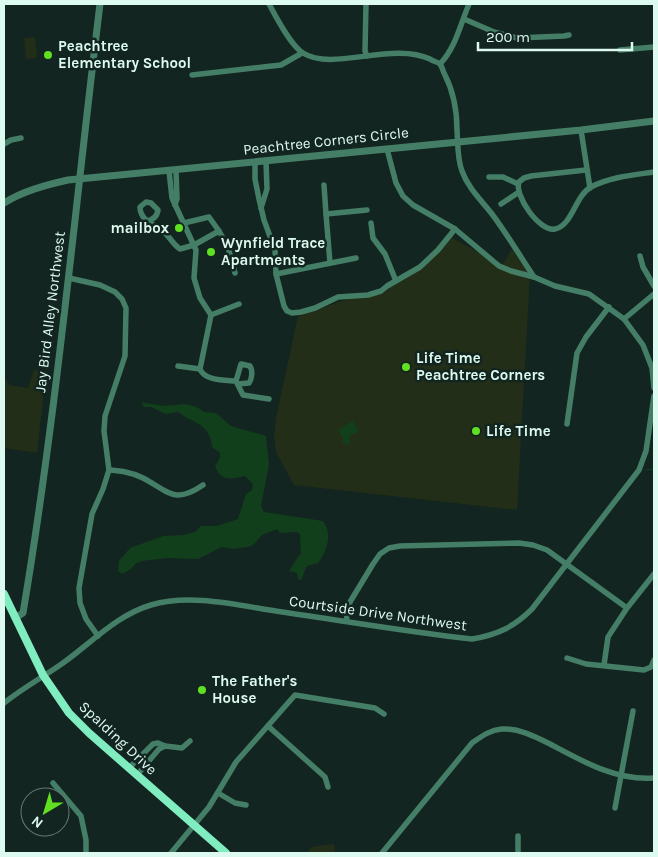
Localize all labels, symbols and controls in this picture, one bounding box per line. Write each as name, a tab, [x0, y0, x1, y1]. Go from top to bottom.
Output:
scale bar	[478, 20, 632, 52]
text: 200 m	[486, 28, 530, 46]
place label: Peachtree Elementary School	[58, 37, 191, 72]
marker: Peachtree Elementary School	[42, 49, 54, 61]
street label: Peachtree Corners Circle	[242, 123, 410, 159]
place label: mailbox	[111, 219, 170, 237]
marker: mailbox	[173, 222, 185, 234]
street label: Jay Bird Alley Northwest	[31, 230, 69, 394]
place label: Wynfield Trace Apartments	[221, 234, 325, 269]
marker: Wynfield Trace Apartments	[205, 246, 217, 258]
place label: Life Time Peachtree Corners	[416, 349, 545, 384]
marker: Life Time Peachtree Corners	[400, 361, 412, 373]
place label: Life Time	[486, 422, 551, 440]
marker: Life Time	[470, 425, 482, 437]
street label: Courtside Drive Northwest	[288, 592, 468, 634]
place label: The Father's House	[212, 672, 297, 707]
marker: The Father's House	[196, 684, 208, 696]
street label: Spalding Drive	[75, 697, 161, 779]
north arrow	[20, 787, 70, 837]
text: N	[28, 812, 46, 832]

